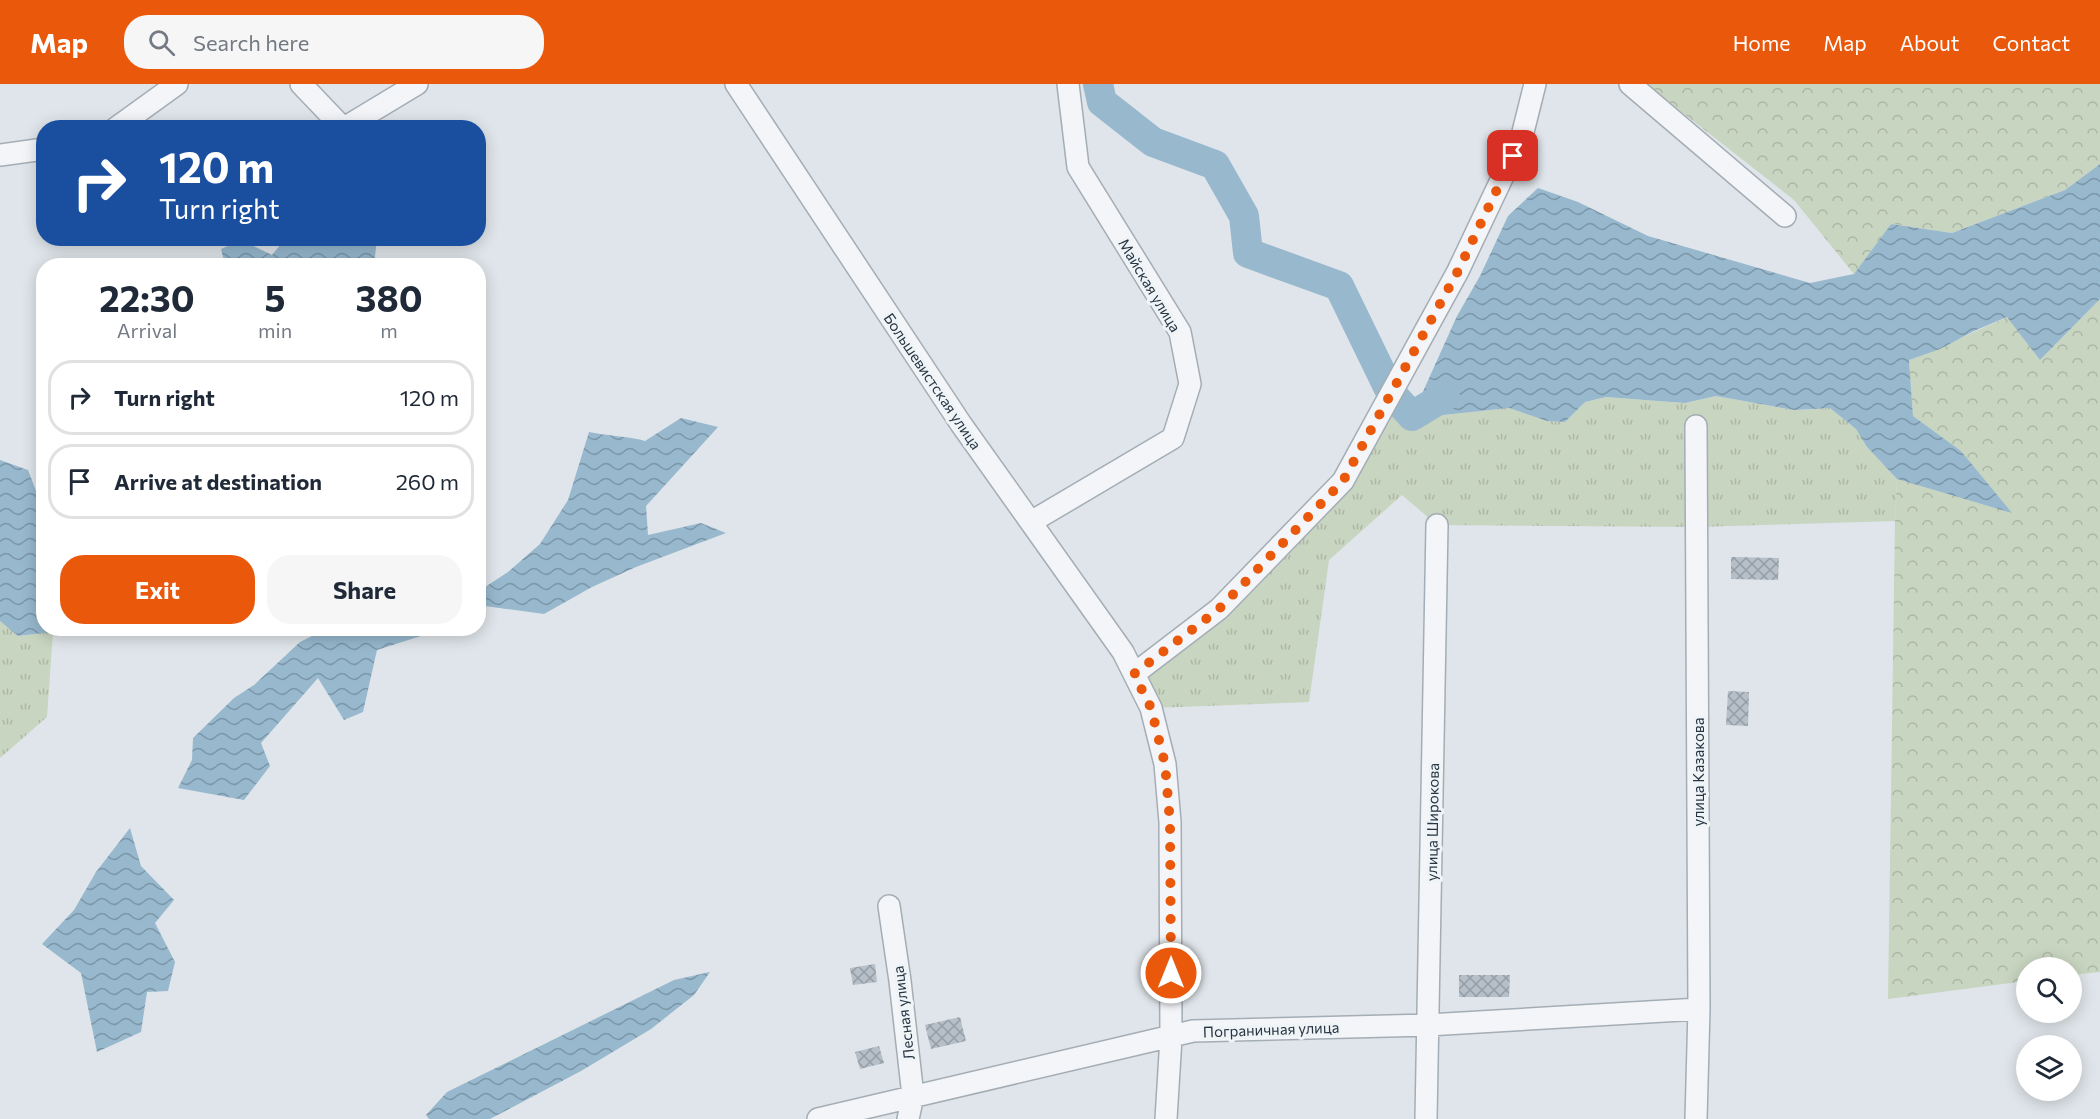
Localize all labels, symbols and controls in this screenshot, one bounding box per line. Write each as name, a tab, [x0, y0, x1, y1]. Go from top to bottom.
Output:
search box	[124, 15, 544, 69]
text: Map	[30, 25, 88, 59]
icon: search	[145, 26, 178, 59]
text: Search here	[193, 29, 309, 56]
text: Home	[1733, 30, 1790, 55]
text: Map	[1823, 30, 1867, 55]
text: About	[1900, 30, 1959, 55]
text: Contact	[1992, 30, 2070, 55]
pin	[1487, 130, 1538, 181]
icon: arrive	[1496, 139, 1529, 172]
text: 120 m	[159, 140, 274, 192]
icon: right	[60, 144, 138, 222]
text: Turn right	[159, 192, 279, 225]
street label: Майская улица	[1115, 235, 1185, 335]
text: 22:30	[99, 275, 195, 319]
text: 5	[265, 275, 286, 319]
text: 380	[355, 275, 423, 319]
street label: Большевистская улица	[881, 309, 985, 453]
text: Arrival	[117, 318, 177, 342]
text: min	[258, 318, 292, 342]
text: m	[380, 318, 398, 342]
icon: right	[63, 381, 96, 414]
text: Turn right	[114, 384, 215, 411]
text: 120 m	[400, 384, 459, 411]
icon: arrive	[63, 465, 96, 498]
text: Arrive at destination	[114, 468, 322, 495]
text: 260 m	[396, 468, 459, 495]
button: Exit	[60, 555, 255, 624]
button: Share	[267, 555, 462, 624]
street label: улица Казакова	[1689, 717, 1707, 827]
street label: улица Широкова	[1422, 763, 1442, 881]
position arrow	[1139, 941, 1203, 1005]
map controls	[2016, 957, 2082, 1101]
button: search	[2016, 957, 2082, 1023]
street label: Лесная улица	[888, 965, 918, 1061]
street label: Пограничная улица	[1202, 1018, 1340, 1040]
button: layers	[2016, 1035, 2082, 1101]

